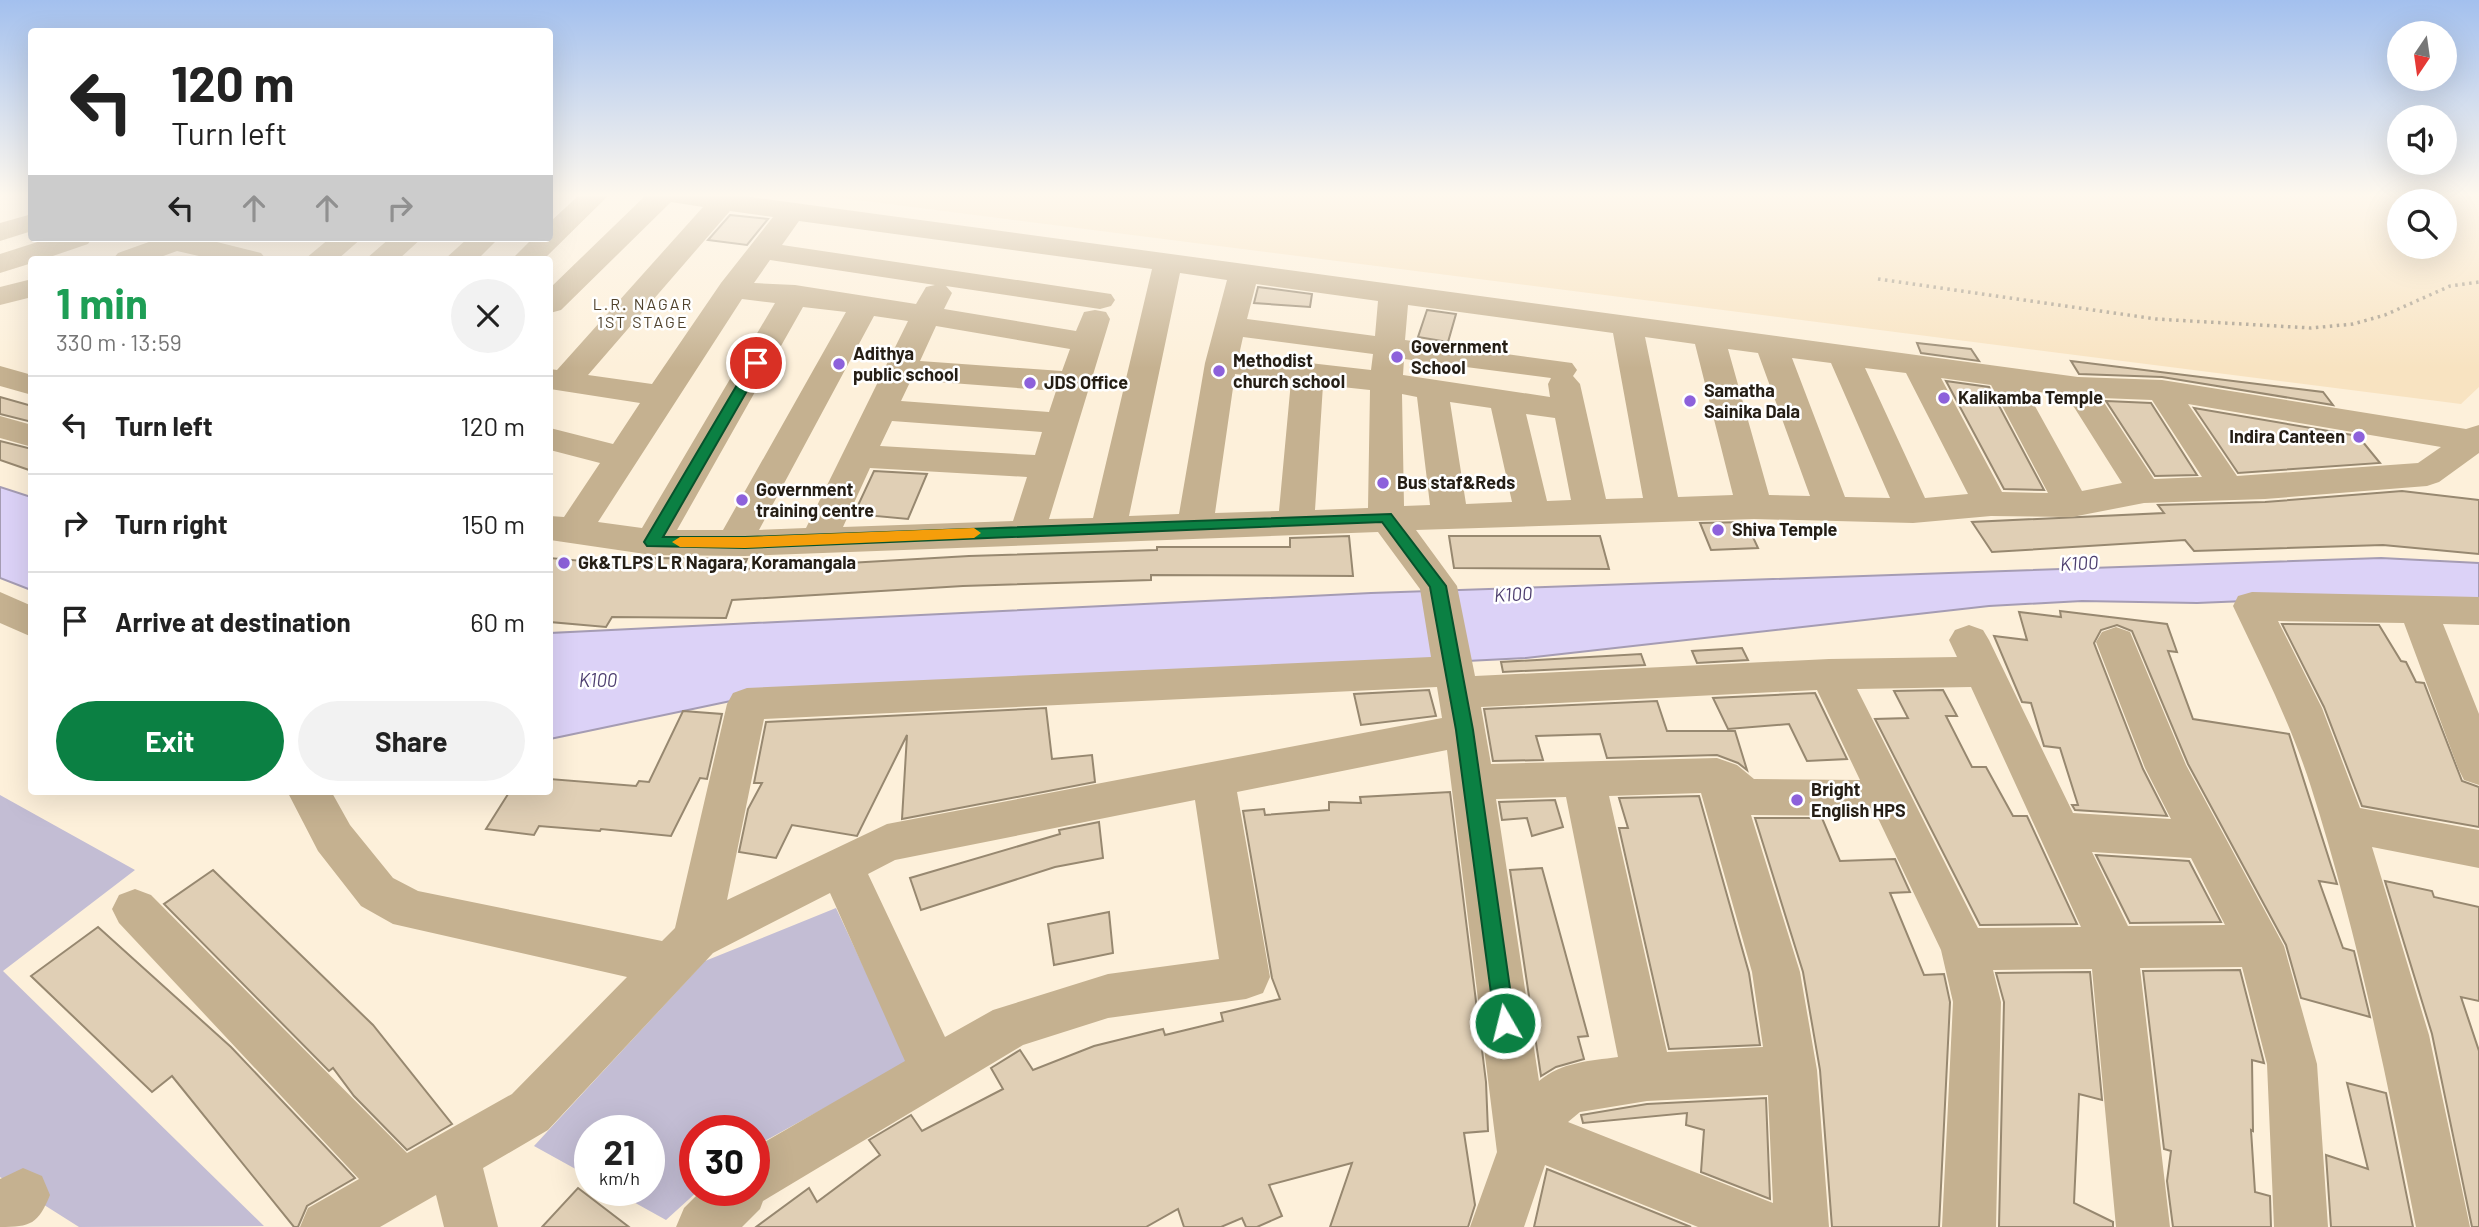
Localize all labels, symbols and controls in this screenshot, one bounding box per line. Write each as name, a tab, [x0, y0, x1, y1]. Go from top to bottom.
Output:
north arrow	[2387, 21, 2457, 91]
map controls	[2387, 21, 2457, 259]
text: 120 m	[171, 53, 294, 112]
icon: left	[56, 56, 147, 147]
button: sound	[2387, 105, 2457, 175]
text: Turn left	[171, 113, 288, 151]
icon: left	[162, 189, 200, 227]
icon: ahead	[235, 189, 273, 227]
icon: ahead	[308, 189, 346, 227]
icon: right	[381, 189, 419, 227]
button: search	[2387, 189, 2457, 259]
text: 1 min	[56, 277, 148, 327]
button: close	[451, 279, 525, 353]
district label: L.R. NAGAR 1ST STAGE	[593, 294, 693, 331]
text: 330 m · 13:59	[56, 328, 182, 356]
pin	[726, 333, 786, 393]
place label: Government School	[1411, 335, 1509, 378]
place label: Adithya public school	[853, 342, 958, 385]
icon: arrive	[737, 344, 775, 382]
place label: Methodist church school	[1233, 349, 1345, 392]
marker: Government School	[1389, 349, 1405, 365]
marker: Adithya public school	[831, 356, 847, 372]
marker: Methodist church school	[1211, 363, 1227, 379]
place label: JDS Office	[1044, 371, 1128, 393]
marker: JDS Office	[1022, 375, 1038, 391]
place label: Samatha Sainika Dala	[1704, 379, 1800, 422]
place label: Kalikamba Temple	[1958, 386, 2103, 408]
marker: Kalikamba Temple	[1936, 390, 1952, 406]
marker: Samatha Sainika Dala	[1682, 393, 1698, 409]
icon: left	[56, 406, 94, 444]
text: Turn left	[115, 410, 213, 441]
text: 120 m	[461, 410, 525, 441]
place label: Indira Canteen	[2229, 425, 2345, 447]
marker: Indira Canteen	[2351, 429, 2367, 445]
place label: Bus staf&Reds	[1397, 471, 1515, 493]
marker: Bus staf&Reds	[1375, 475, 1391, 491]
place label: Government training centre	[756, 478, 874, 521]
marker: Government training centre	[734, 492, 750, 508]
icon: right	[56, 504, 94, 542]
text: Turn right	[115, 508, 228, 539]
text: 150 m	[461, 508, 525, 539]
place label: Shiva Temple	[1732, 518, 1838, 540]
marker: Shiva Temple	[1710, 522, 1726, 538]
water label: K100	[2059, 550, 2099, 575]
place label: Gk&TLPS L R Nagara, Koramangala	[578, 551, 856, 573]
marker: Gk&TLPS L R Nagara, Koramangala	[556, 555, 572, 571]
water label: K100	[1493, 581, 1533, 606]
icon: arrive	[56, 602, 94, 640]
text: Arrive at destination	[115, 606, 351, 637]
text: 60 m	[470, 606, 525, 637]
water label: K100	[579, 668, 617, 691]
button: Exit	[56, 701, 284, 781]
button: Share	[298, 701, 525, 781]
place label: Bright English HPS	[1811, 778, 1906, 821]
marker: Bright English HPS	[1789, 792, 1805, 808]
position arrow	[1468, 986, 1542, 1060]
speed limit sign: 30	[679, 1115, 770, 1206]
text: 21	[604, 1130, 635, 1172]
text: km/h	[599, 1167, 640, 1189]

